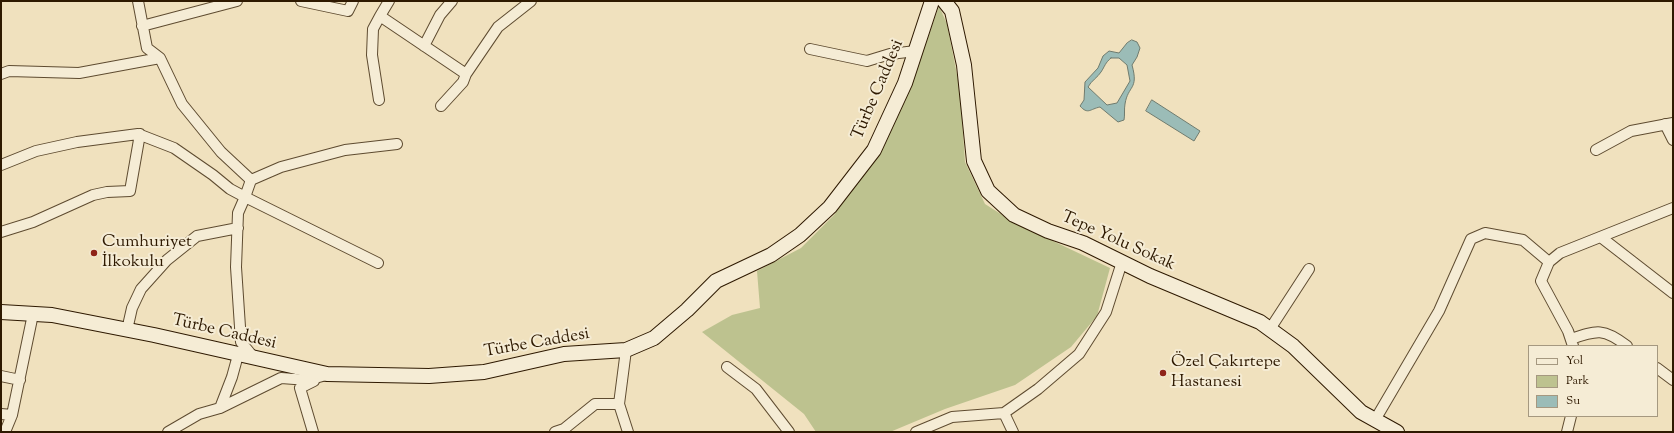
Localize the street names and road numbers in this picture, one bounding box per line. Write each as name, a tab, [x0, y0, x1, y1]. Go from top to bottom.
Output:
street label: Türbe Caddesi	[849, 37, 909, 143]
street label: Tepe Yolu Sokak	[1058, 208, 1178, 276]
street label: Türbe Caddesi	[170, 311, 278, 355]
street label: Türbe Caddesi	[483, 325, 591, 363]

